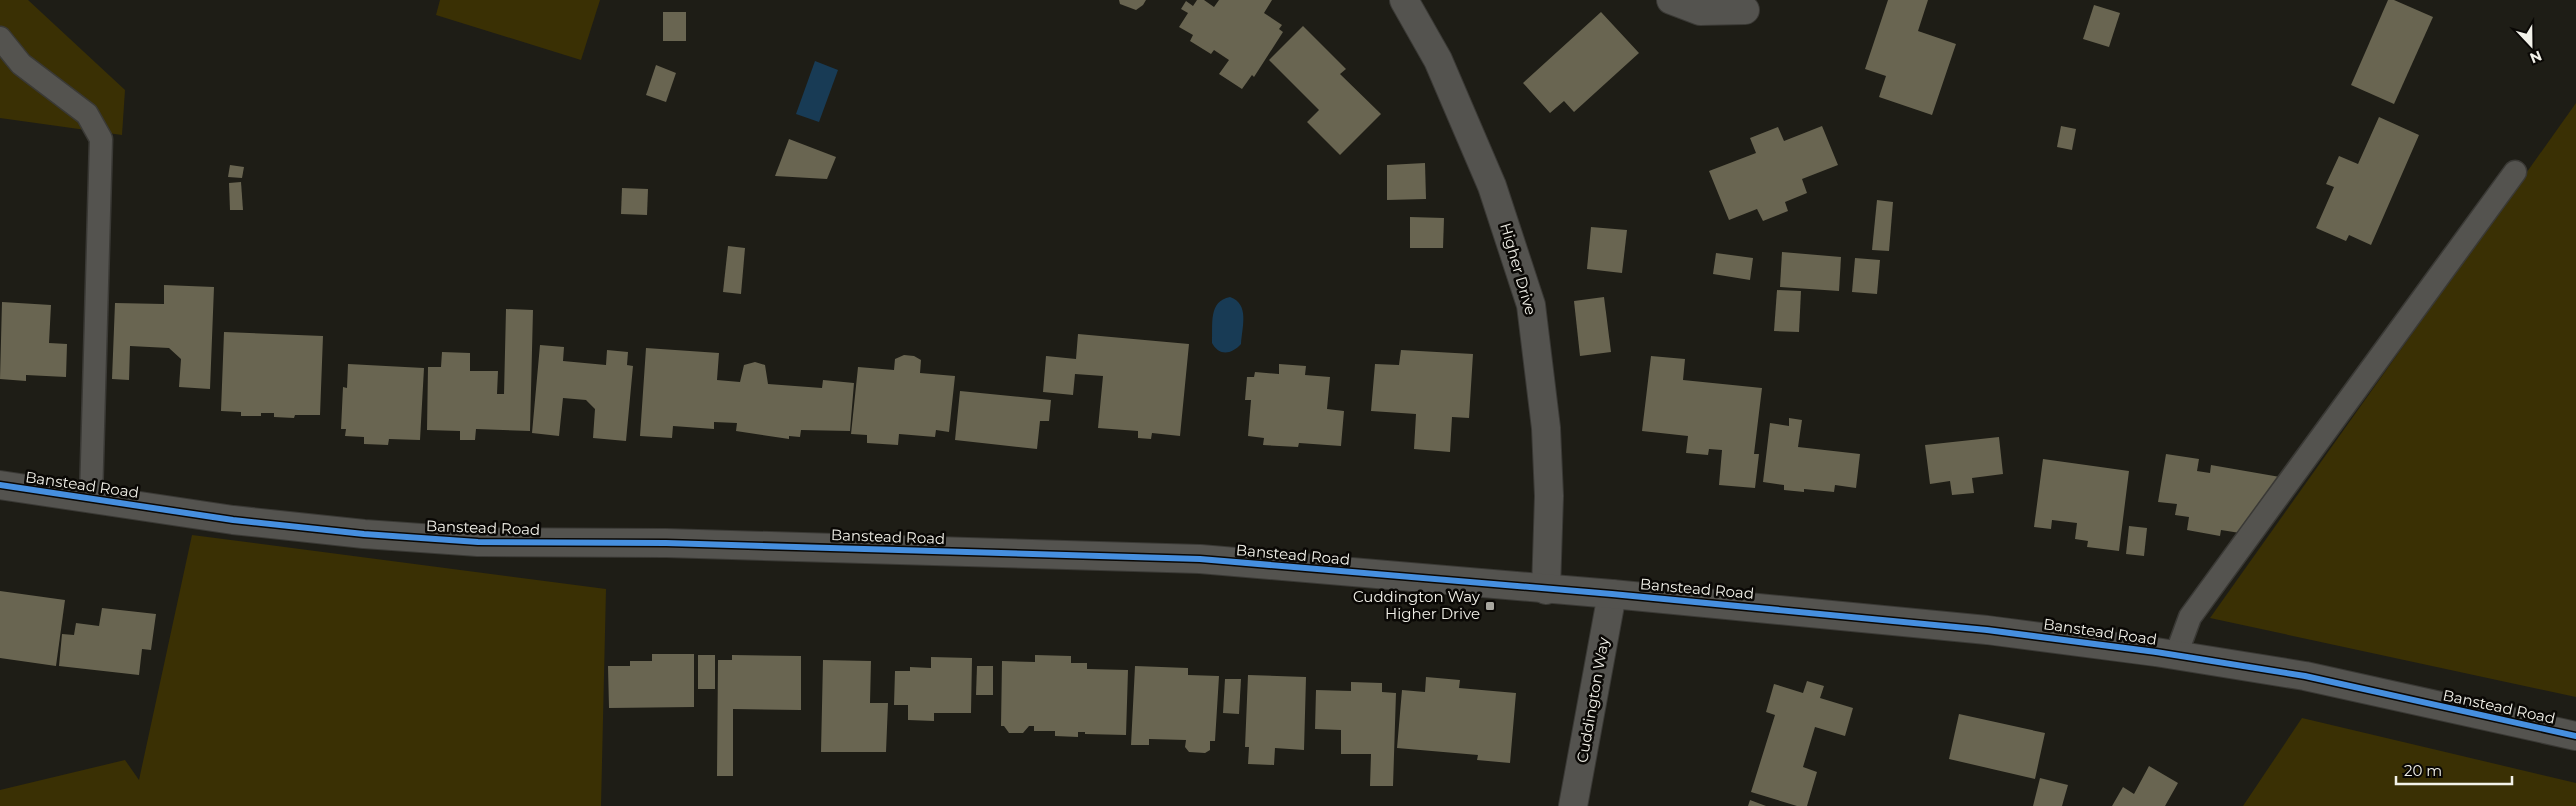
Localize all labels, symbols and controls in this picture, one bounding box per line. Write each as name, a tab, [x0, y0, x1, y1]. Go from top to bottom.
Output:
north arrow	[2506, 20, 2556, 70]
text: N	[2527, 47, 2544, 68]
street label: Higher Drive	[1496, 221, 1541, 317]
street label: Banstead Road	[24, 467, 140, 502]
street label: Banstead Road	[426, 516, 541, 539]
street label: Banstead Road	[831, 525, 946, 548]
street label: Banstead Road	[1235, 540, 1351, 569]
street label: Banstead Road	[1639, 574, 1755, 603]
place label: Cuddington Way Higher Drive	[1353, 587, 1481, 623]
marker: Cuddington Way Higher Drive	[1484, 600, 1496, 612]
street label: Banstead Road	[2042, 614, 2158, 649]
street label: Cuddington Way	[1572, 635, 1613, 764]
street label: Banstead Road	[2441, 685, 2557, 728]
scale bar	[2396, 754, 2512, 786]
text: 20 m	[2404, 761, 2442, 780]

